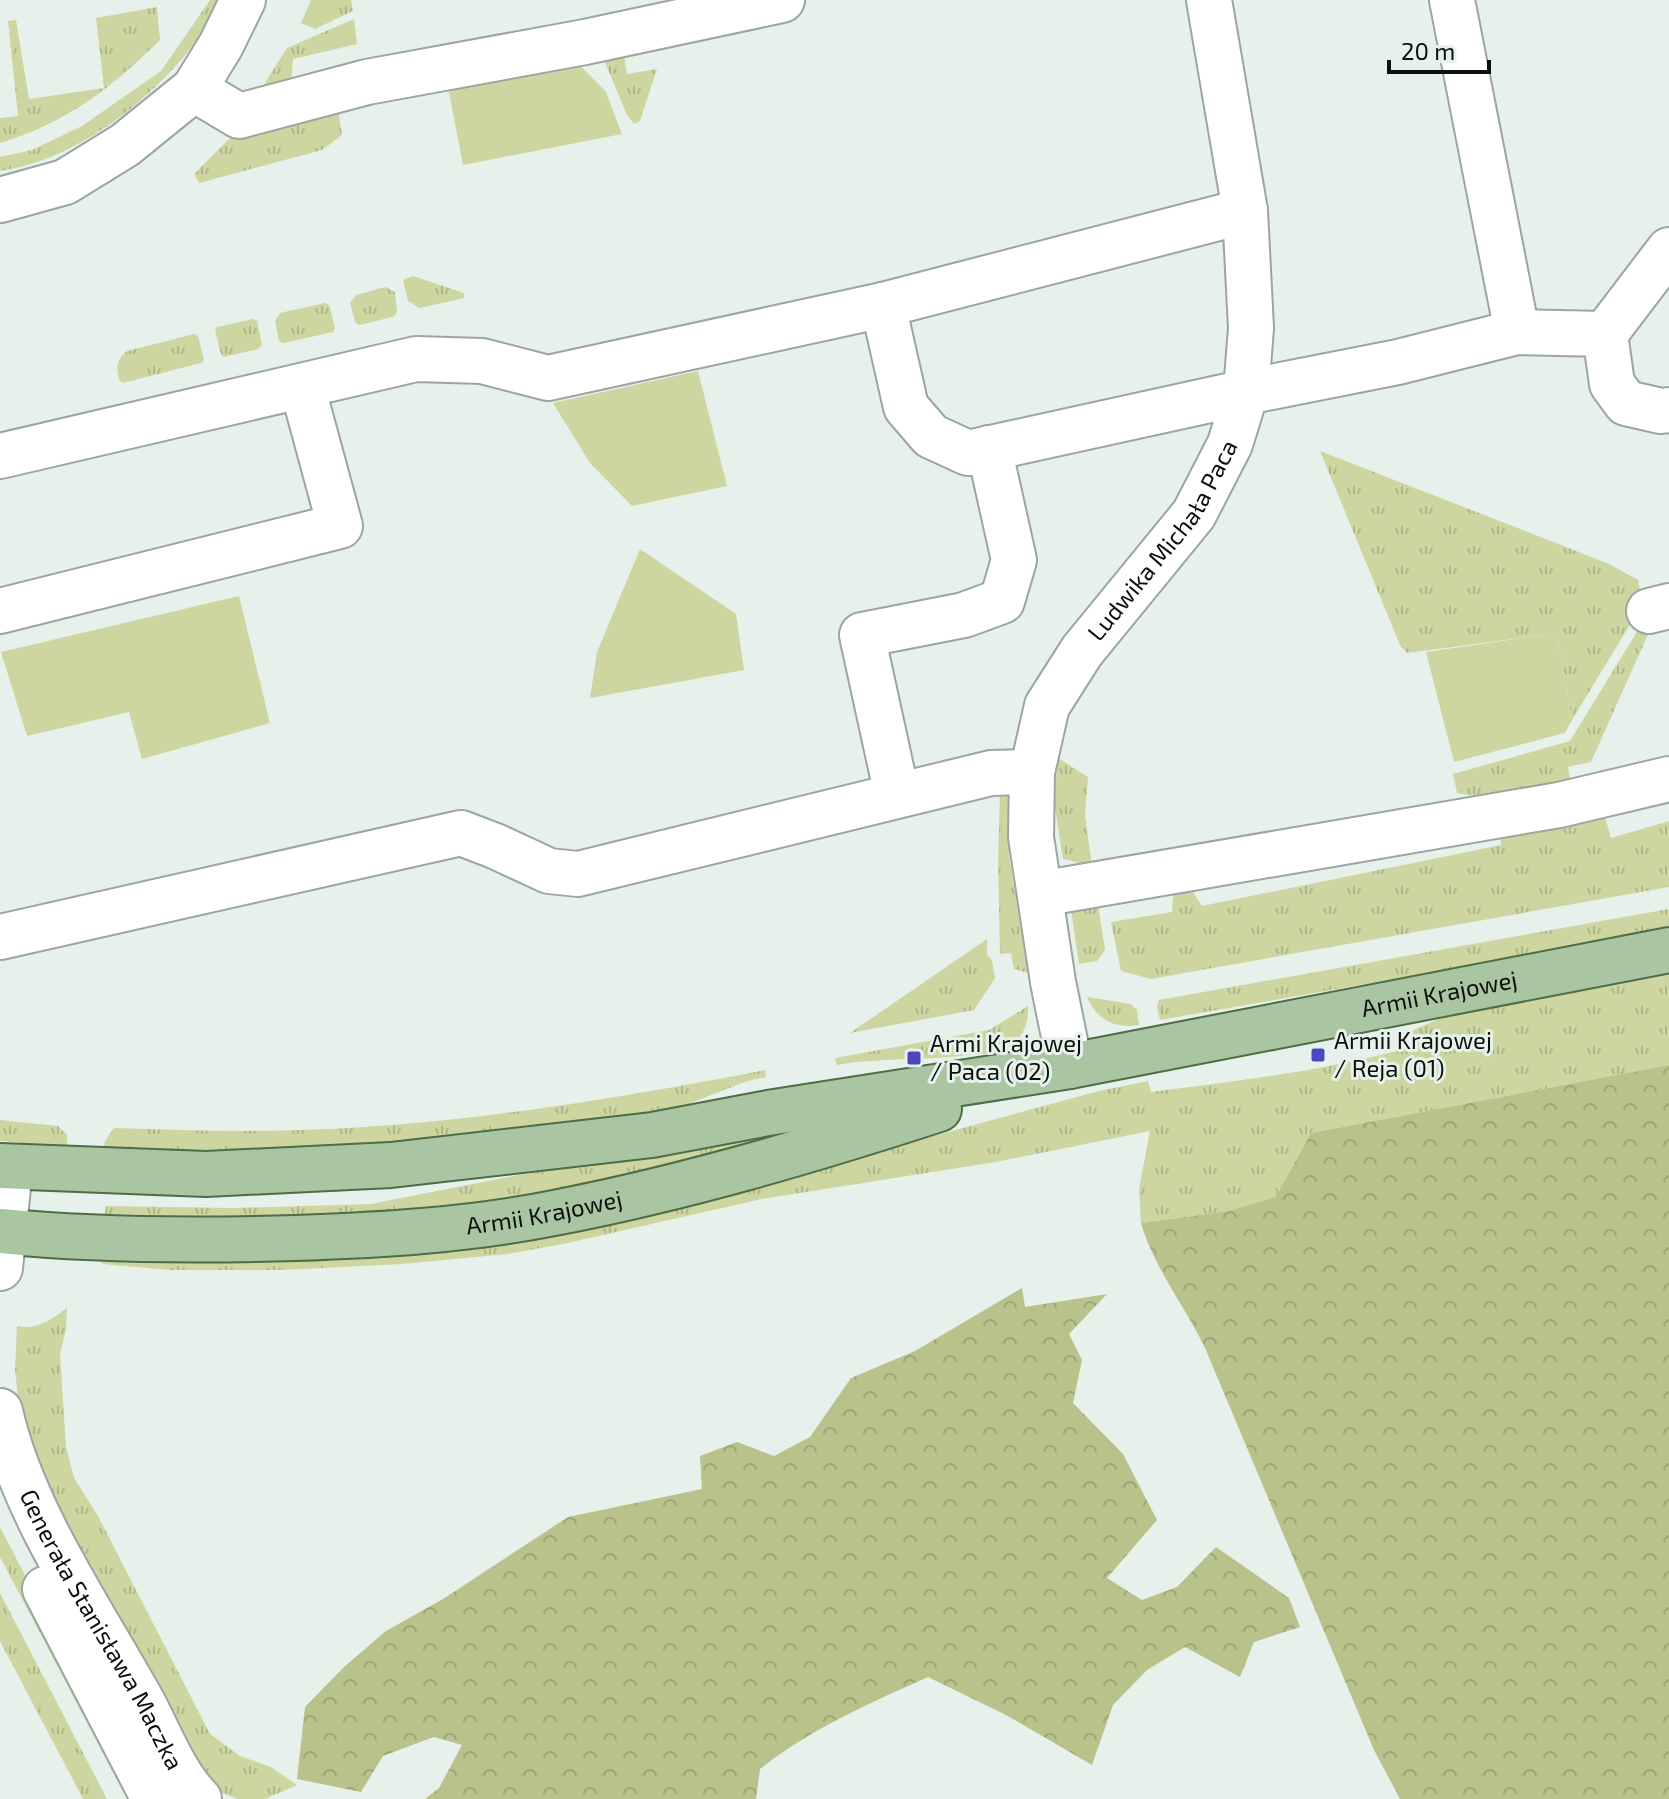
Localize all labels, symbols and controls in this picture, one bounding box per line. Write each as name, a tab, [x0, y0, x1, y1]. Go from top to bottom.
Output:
scale bar	[1389, 24, 1489, 74]
text: 20 m	[1401, 36, 1455, 65]
street label: Ludwika Michała Paca	[1081, 434, 1243, 646]
street label: Armii Krajowej	[1359, 964, 1519, 1022]
place label: Armii Krajowej / Reja (01)	[1334, 1025, 1492, 1082]
place label: Armi Krajowej / Paca (02)	[930, 1028, 1082, 1085]
marker: Armii Krajowej / Reja (01)	[1309, 1046, 1327, 1064]
marker: Armi Krajowej / Paca (02)	[905, 1049, 923, 1067]
street label: Armii Krajowej	[464, 1183, 625, 1240]
street label: Generała Stanisława Maczka	[15, 1485, 190, 1775]

